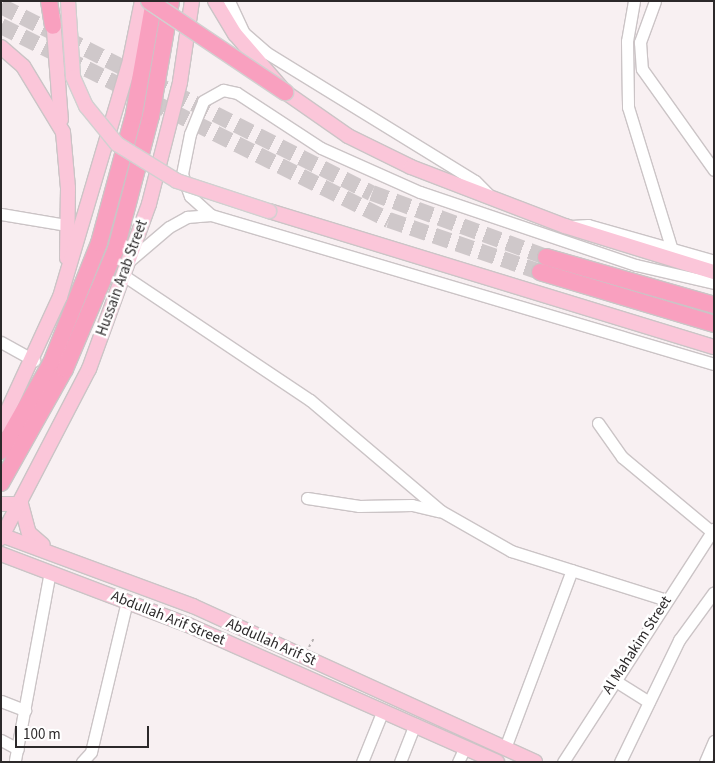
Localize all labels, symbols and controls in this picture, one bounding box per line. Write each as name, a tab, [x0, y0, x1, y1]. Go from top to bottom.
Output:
street label: Hussain Arab Street	[93, 217, 151, 339]
street label: Abdullah Arif Street	[108, 587, 228, 649]
street label: Al Mahakim Street	[599, 593, 675, 697]
street label: Abdullah Arif St	[223, 614, 319, 670]
scale bar	[18, 716, 151, 748]
text: 100 m	[23, 724, 61, 745]

